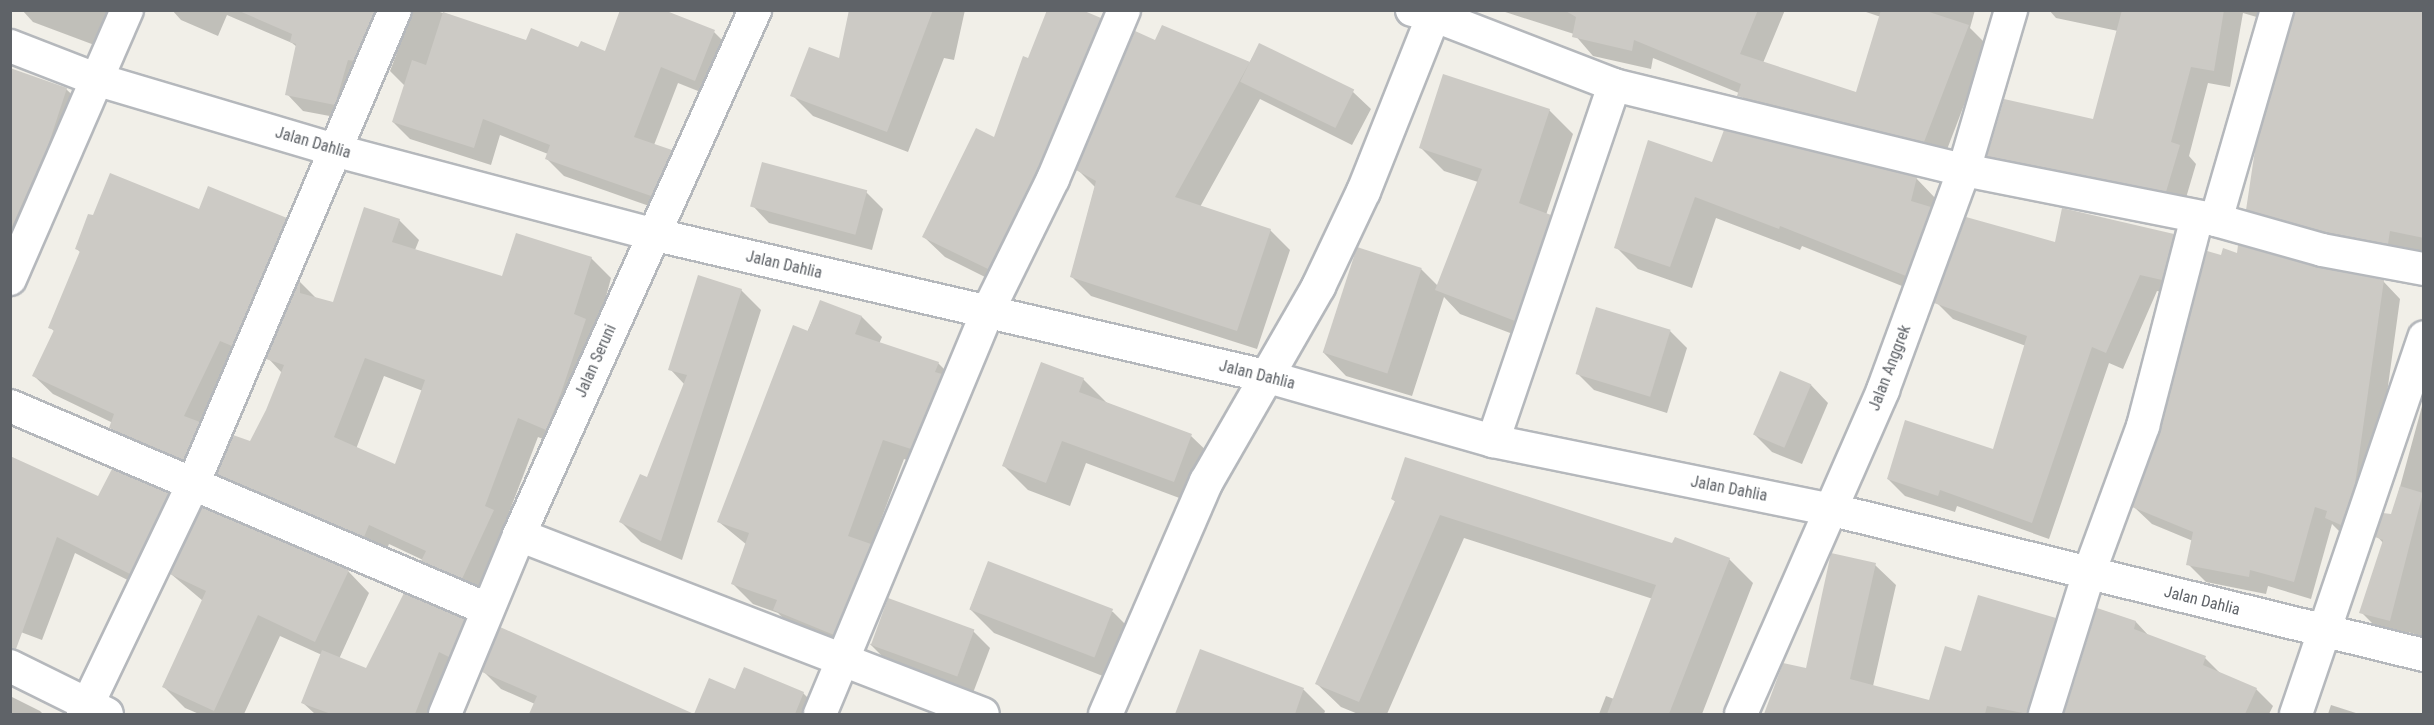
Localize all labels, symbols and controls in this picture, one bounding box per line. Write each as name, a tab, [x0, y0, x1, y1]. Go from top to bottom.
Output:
street label: Jalan Dahlia	[273, 123, 353, 163]
street label: Jalan Dahlia	[744, 247, 824, 283]
street label: Jalan Seruni	[571, 321, 621, 401]
street label: Jalan Anggrek	[1865, 322, 1915, 414]
street label: Jalan Dahlia	[1217, 356, 1297, 394]
street label: Jalan Dahlia	[1689, 472, 1769, 506]
street label: Jalan Dahlia	[2162, 582, 2242, 620]

